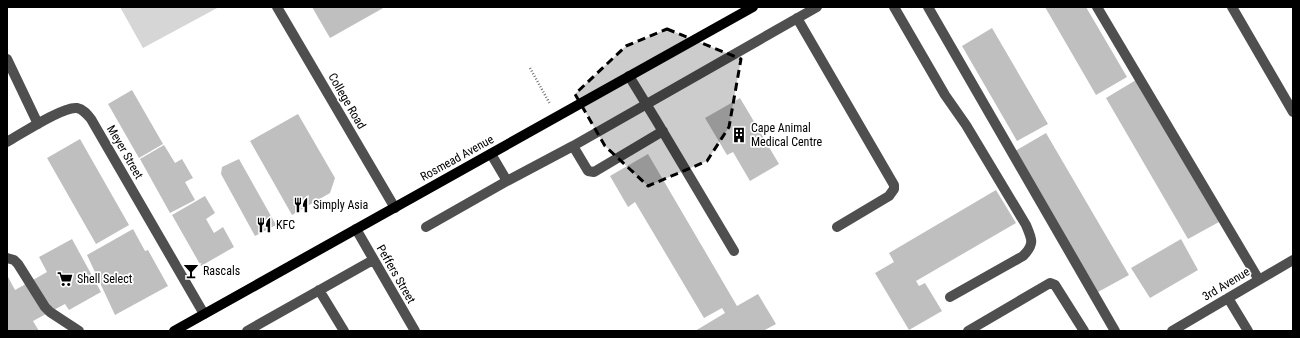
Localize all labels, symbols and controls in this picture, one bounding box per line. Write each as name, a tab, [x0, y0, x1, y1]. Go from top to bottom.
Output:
street label: College Road	[325, 70, 369, 132]
place label: Cape Animal Medical Centre	[751, 121, 823, 149]
street label: Meyer Street	[104, 123, 146, 182]
building icon: Cape Animal Medical Centre	[730, 126, 748, 144]
street label: Rosmead Avenue	[418, 132, 496, 184]
restaurant icon: Simply Asia	[292, 196, 310, 214]
place label: Simply Asia	[313, 198, 369, 212]
restaurant icon: KFC	[255, 216, 273, 234]
place label: KFC	[276, 218, 295, 232]
street label: Peffers Street	[374, 242, 419, 306]
bar icon: Rascals	[182, 262, 200, 280]
place label: Rascals	[203, 264, 240, 278]
street label: 3rd Avenue	[1200, 264, 1253, 304]
supermarket icon: Shell Select	[56, 270, 74, 288]
place label: Shell Select	[77, 272, 133, 286]

